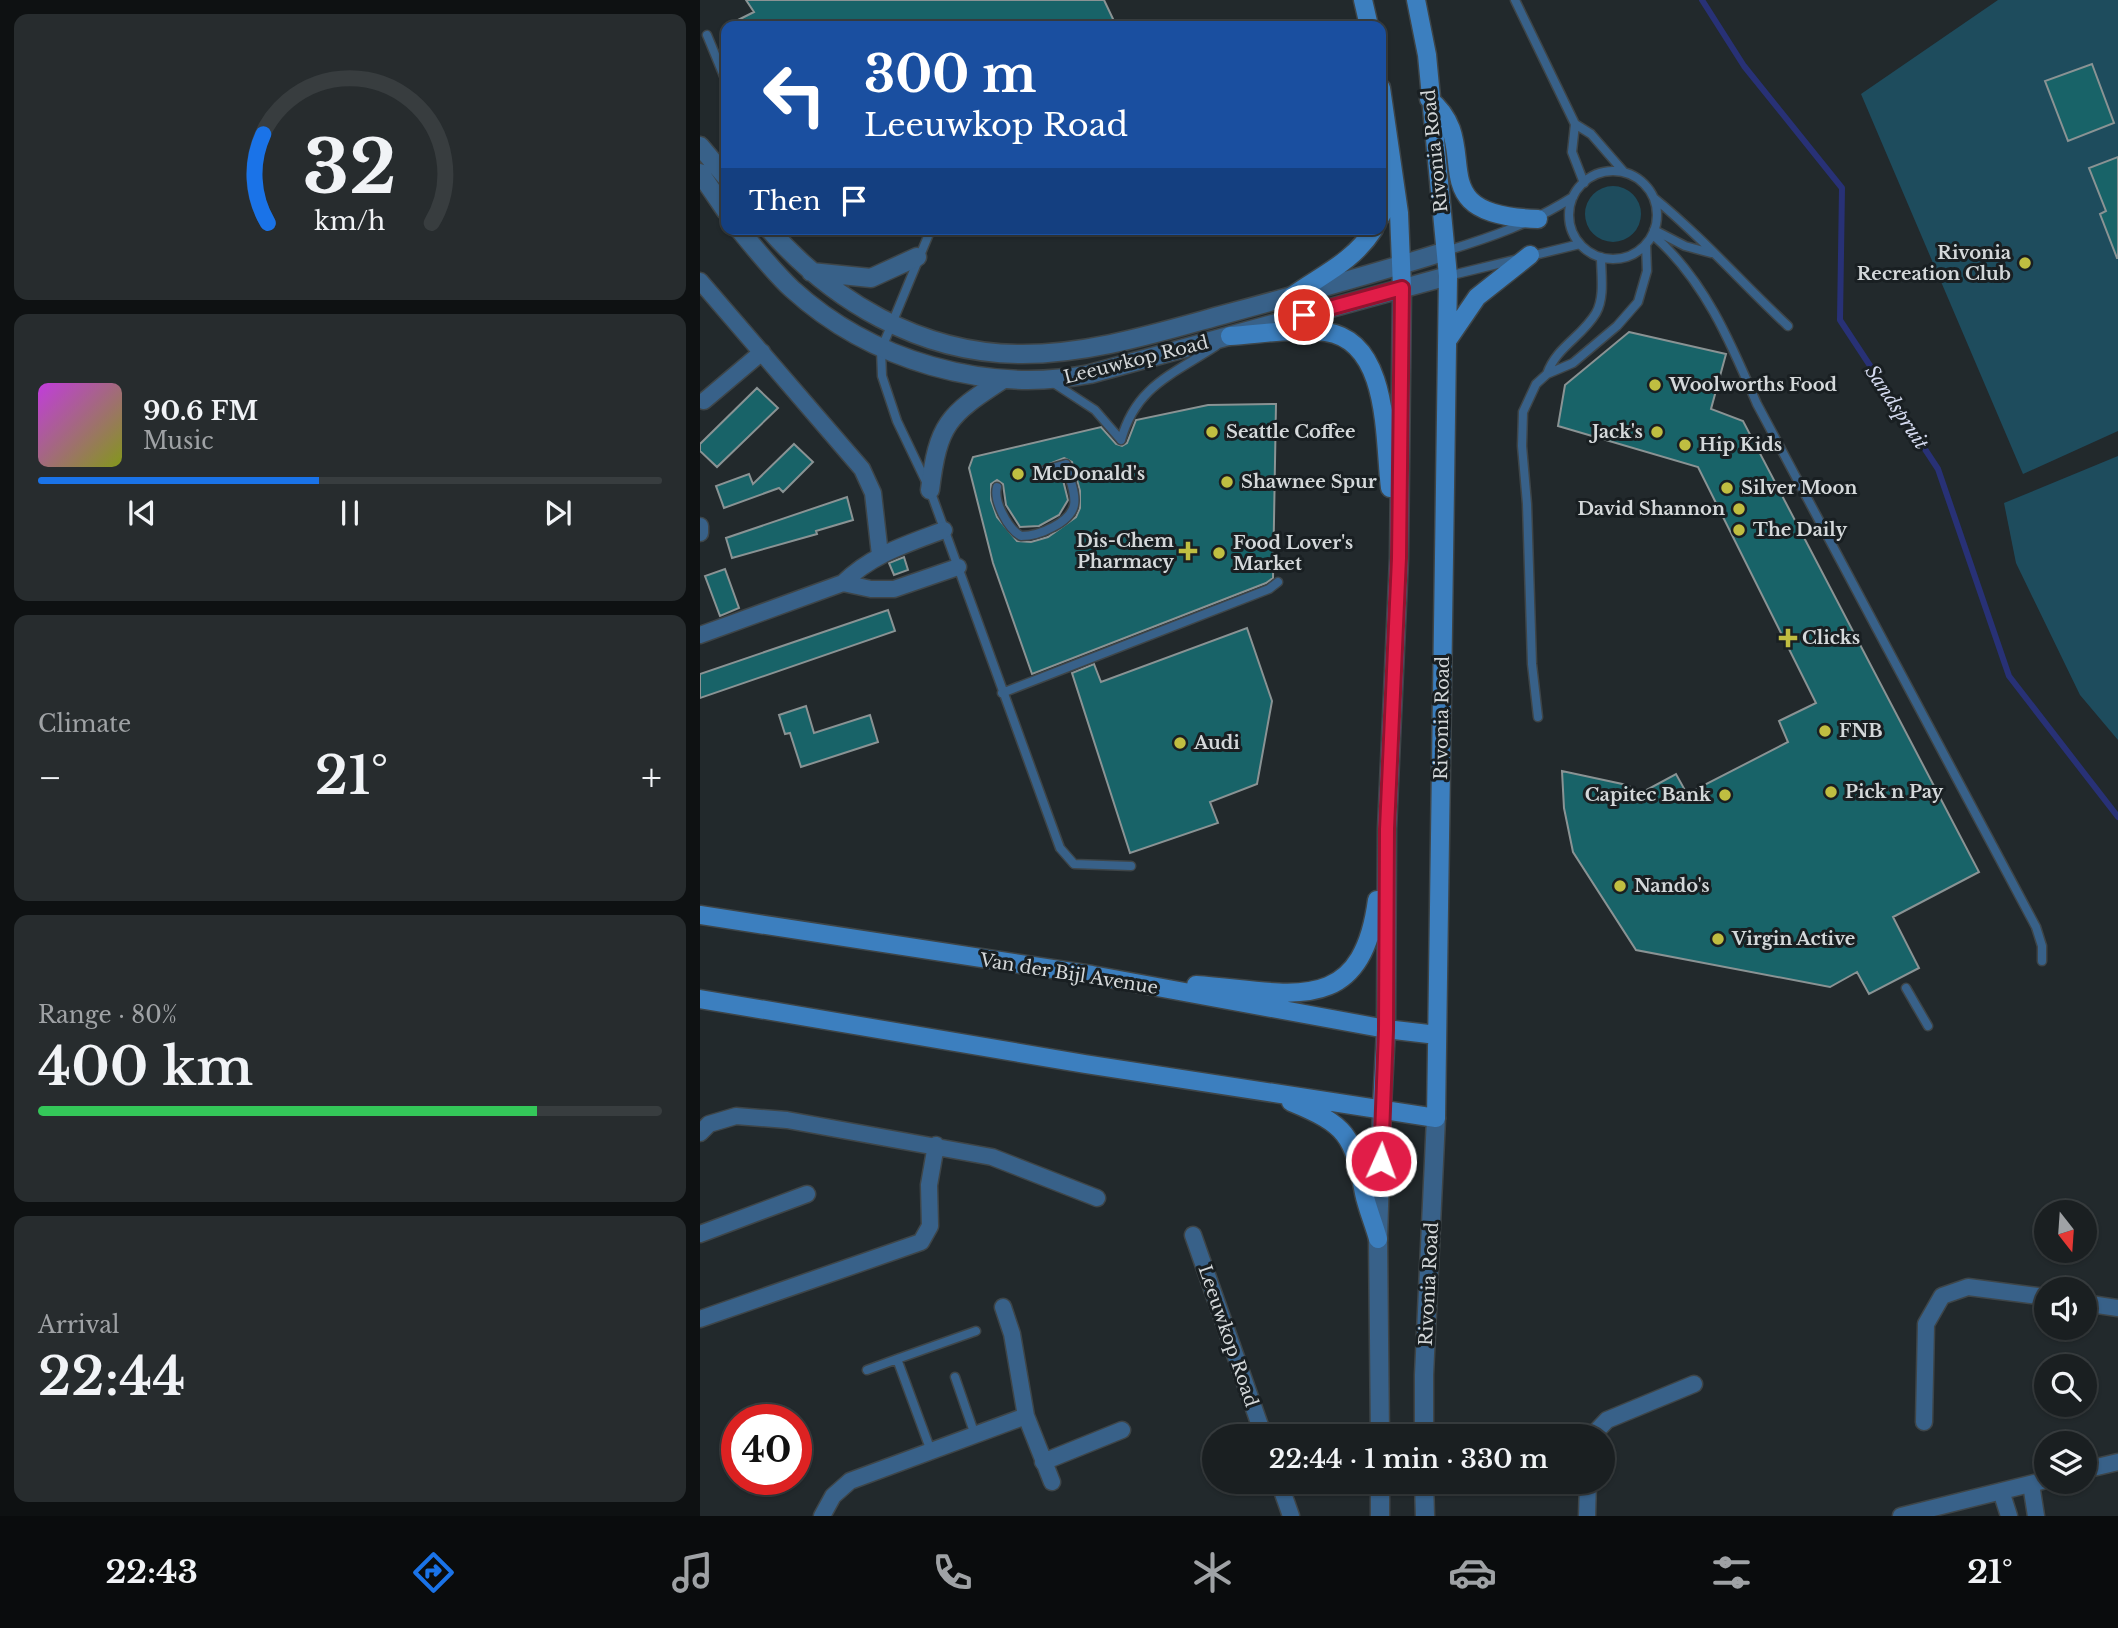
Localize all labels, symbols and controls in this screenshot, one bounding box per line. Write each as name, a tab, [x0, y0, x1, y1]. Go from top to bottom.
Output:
text: 300 m	[864, 44, 1036, 105]
icon: left	[749, 49, 840, 140]
street label: Rivonia Road	[1418, 88, 1452, 214]
text: Leeuwkop Road	[864, 105, 1128, 145]
text: 32	[303, 123, 397, 214]
icon: arrive	[835, 182, 873, 220]
text: Then	[749, 185, 821, 217]
text: km/h	[315, 206, 385, 237]
place label: Rivonia Recreation Club	[1857, 242, 2012, 285]
marker: Rivonia Recreation Club	[2017, 255, 2033, 271]
pin	[1274, 285, 1334, 345]
icon: arrive	[1285, 296, 1323, 334]
street label: Leeuwkop Road	[1061, 331, 1211, 389]
water label: Sandspruit	[1860, 361, 1933, 454]
place label: Woolworths Food	[1668, 374, 1838, 396]
marker: Woolworths Food	[1647, 377, 1663, 393]
text: 90.6 FM	[143, 395, 258, 427]
place label: Seattle Coffee	[1226, 421, 1356, 443]
place label: Jack's	[1588, 421, 1643, 443]
marker: Seattle Coffee	[1204, 424, 1220, 440]
marker: Jack's	[1649, 424, 1665, 440]
text: Music	[143, 427, 214, 455]
place label: Hip Kids	[1699, 434, 1782, 456]
marker: Hip Kids	[1677, 437, 1693, 453]
place label: McDonald's	[1032, 463, 1145, 485]
marker: McDonald's	[1010, 466, 1026, 482]
place label: Shawnee Spur	[1241, 471, 1377, 493]
marker: Shawnee Spur	[1219, 474, 1235, 490]
place label: Silver Moon	[1741, 477, 1857, 499]
marker: Silver Moon	[1719, 480, 1735, 496]
icon: previous	[123, 494, 161, 532]
icon: pause	[331, 494, 369, 532]
icon: next	[539, 494, 577, 532]
place label: David Shannon	[1577, 498, 1725, 520]
marker: David Shannon	[1731, 501, 1747, 517]
place label: The Daily	[1753, 519, 1847, 541]
marker: The Daily	[1731, 522, 1747, 538]
place label: Dis-Chem Pharmacy	[1076, 530, 1174, 573]
place label: Food Lover's Market	[1233, 532, 1353, 575]
marker: Dis-Chem Pharmacy	[1180, 543, 1196, 559]
marker: Food Lover's Market	[1211, 545, 1227, 561]
place label: Clicks	[1802, 627, 1860, 649]
marker: Clicks	[1780, 630, 1796, 646]
street label: Rivonia Road	[1430, 656, 1454, 780]
text: Climate	[38, 710, 131, 738]
place label: FNB	[1839, 720, 1883, 742]
marker: FNB	[1817, 723, 1833, 739]
place label: Audi	[1193, 732, 1240, 754]
marker: Audi	[1172, 735, 1188, 751]
text: 21°	[315, 744, 388, 808]
text: −	[38, 754, 62, 801]
text: +	[641, 754, 662, 801]
place label: Pick n Pay	[1845, 781, 1944, 803]
place label: Capitec Bank	[1585, 784, 1712, 806]
marker: Pick n Pay	[1823, 784, 1839, 800]
marker: Capitec Bank	[1717, 787, 1733, 803]
place label: Nando's	[1634, 875, 1710, 897]
marker: Nando's	[1612, 878, 1628, 894]
place label: Virgin Active	[1731, 928, 1855, 950]
marker: Virgin Active	[1710, 931, 1726, 947]
street label: Van der Bijl Avenue	[977, 949, 1160, 999]
text: Range · 80%	[38, 1001, 177, 1029]
text: 400 km	[38, 1035, 253, 1099]
position arrow	[1344, 1124, 1418, 1198]
north arrow	[2034, 1200, 2096, 1264]
map controls	[2034, 1200, 2097, 1494]
street label: Rivonia Road	[1415, 1222, 1443, 1346]
street label: Leeuwkop Road	[1193, 1262, 1263, 1410]
button: sound	[2034, 1277, 2097, 1340]
text: Arrival	[38, 1311, 119, 1339]
text: 22:44	[38, 1345, 186, 1409]
button: search	[2034, 1354, 2097, 1417]
speed limit sign: 40	[721, 1404, 812, 1495]
button: layers	[2034, 1431, 2097, 1494]
text: 22:44 · 1 min · 330 m	[1269, 1443, 1548, 1475]
icon: directions	[409, 1548, 458, 1597]
icon: music	[668, 1548, 717, 1597]
icon: phone	[928, 1548, 977, 1597]
icon: climate	[1188, 1548, 1237, 1597]
icon: car	[1448, 1548, 1497, 1597]
icon: filters	[1707, 1548, 1756, 1597]
text: 22:43	[105, 1552, 198, 1592]
text: 21°	[1967, 1552, 2013, 1592]

